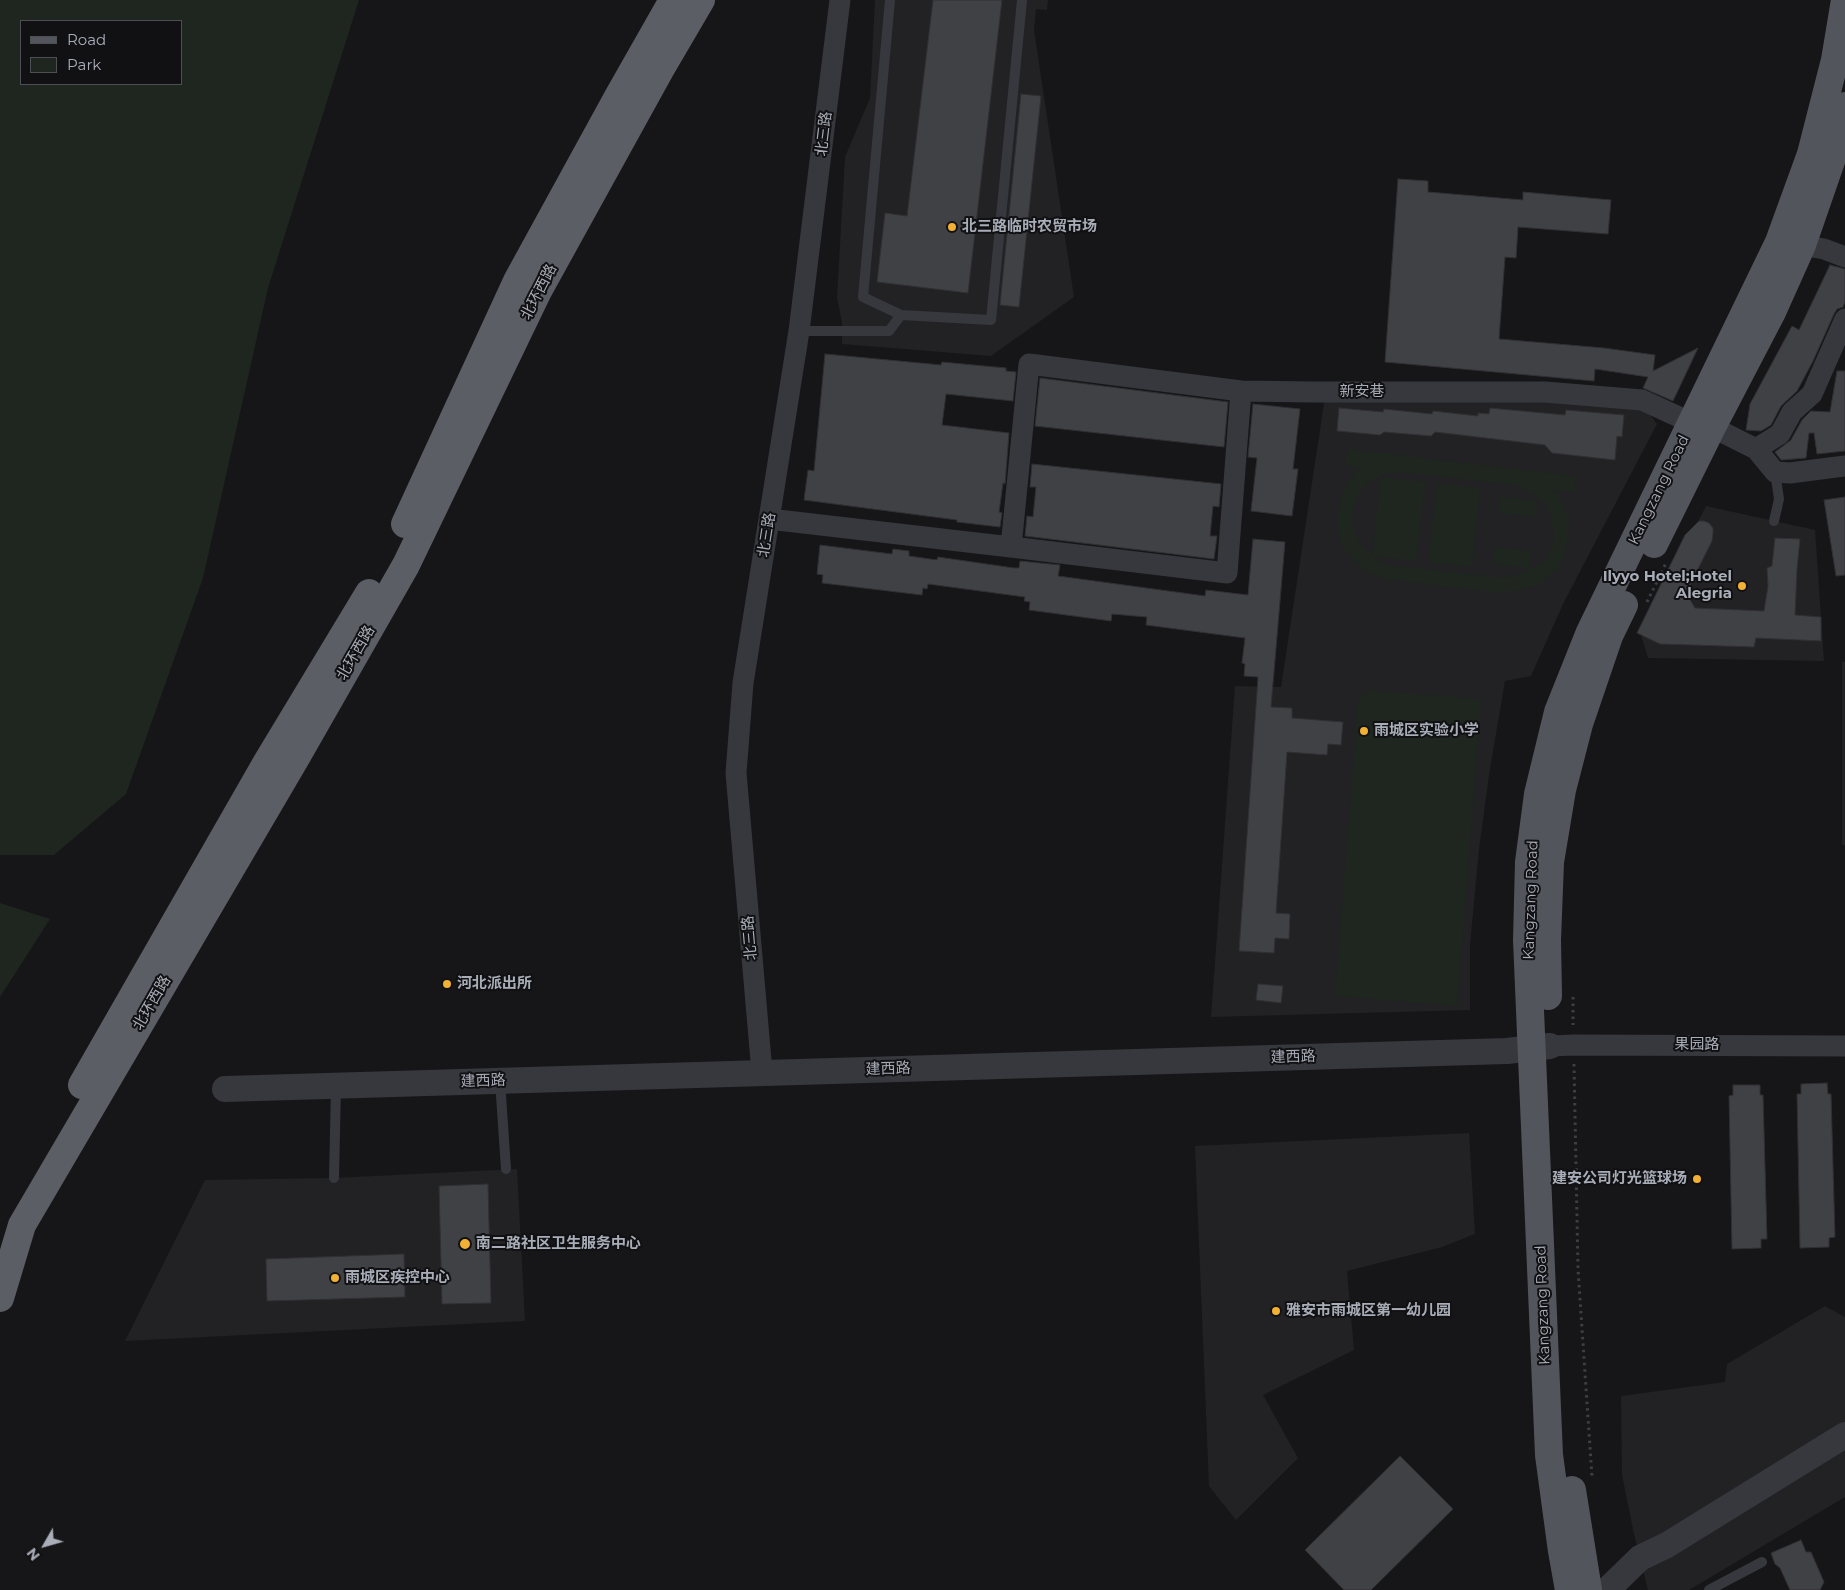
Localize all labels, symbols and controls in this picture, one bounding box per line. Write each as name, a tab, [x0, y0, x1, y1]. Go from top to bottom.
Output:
legend	[20, 20, 182, 85]
text: Road	[67, 30, 106, 49]
text: Park	[67, 55, 101, 74]
street label: 北三路	[812, 111, 836, 157]
place label: 北三路临时农贸市场	[962, 218, 1097, 236]
marker: 北三路临时农贸市场	[946, 221, 958, 233]
street label: 北环西路	[517, 261, 561, 323]
street label: 新安巷	[1340, 383, 1384, 401]
street label: Kangzang Road	[1625, 432, 1693, 548]
street label: 北三路	[755, 511, 779, 559]
place label: Ilyyo Hotel;Hotel Alegria	[1603, 568, 1732, 603]
marker: Ilyyo Hotel;Hotel Alegria	[1736, 580, 1748, 592]
street label: 北环西路	[333, 623, 379, 683]
place label: 雨城区实验小学	[1374, 722, 1479, 740]
marker: 雨城区实验小学	[1358, 725, 1370, 737]
street label: Kangzang Road	[1520, 840, 1542, 960]
street label: 北三路	[739, 915, 761, 961]
street label: 北环西路	[129, 973, 175, 1033]
place label: 河北派出所	[457, 975, 532, 993]
marker: 河北派出所	[441, 978, 453, 990]
street label: 果园路	[1675, 1036, 1719, 1054]
street label: 建西路	[1270, 1047, 1316, 1067]
street label: 建西路	[865, 1059, 911, 1079]
street label: 建西路	[460, 1071, 506, 1091]
place label: 建安公司灯光篮球场	[1552, 1170, 1687, 1188]
marker: 建安公司灯光篮球场	[1691, 1173, 1703, 1185]
place label: 南二路社区卫生服务中心	[476, 1235, 641, 1253]
marker: 南二路社区卫生服务中心	[458, 1237, 472, 1251]
street label: Kangzang Road	[1532, 1245, 1554, 1365]
place label: 雨城区疾控中心	[345, 1269, 450, 1287]
marker: 雨城区疾控中心	[329, 1272, 341, 1284]
place label: 雅安市雨城区第一幼儿园	[1286, 1302, 1451, 1320]
marker: 雅安市雨城区第一幼儿园	[1270, 1305, 1282, 1317]
north arrow	[20, 1520, 70, 1570]
text: N	[23, 1544, 44, 1564]

